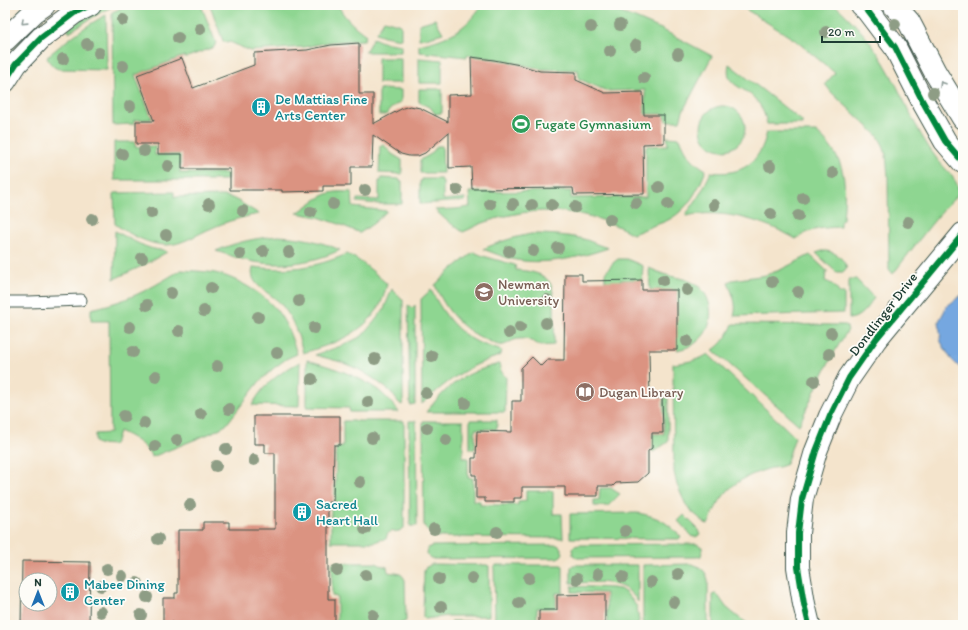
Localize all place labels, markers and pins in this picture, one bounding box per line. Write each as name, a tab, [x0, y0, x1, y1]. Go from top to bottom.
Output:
place label: De Mattias Fine Arts Center	[275, 91, 368, 124]
building icon: De Mattias Fine Arts Center	[250, 96, 272, 118]
sports icon: Fugate Gymnasium	[510, 113, 532, 135]
place label: Fugate Gymnasium	[535, 116, 651, 133]
place label: Newman University	[498, 276, 559, 309]
school or university icon: Newman University	[473, 281, 495, 303]
library icon: Dugan Library	[574, 381, 596, 403]
place label: Dugan Library	[599, 384, 684, 401]
place label: Sacred Heart Hall	[316, 496, 378, 529]
building icon: Sacred Heart Hall	[291, 501, 313, 523]
place label: Mabee Dining Center	[84, 576, 166, 609]
building icon: Mabee Dining Center	[59, 581, 81, 603]

